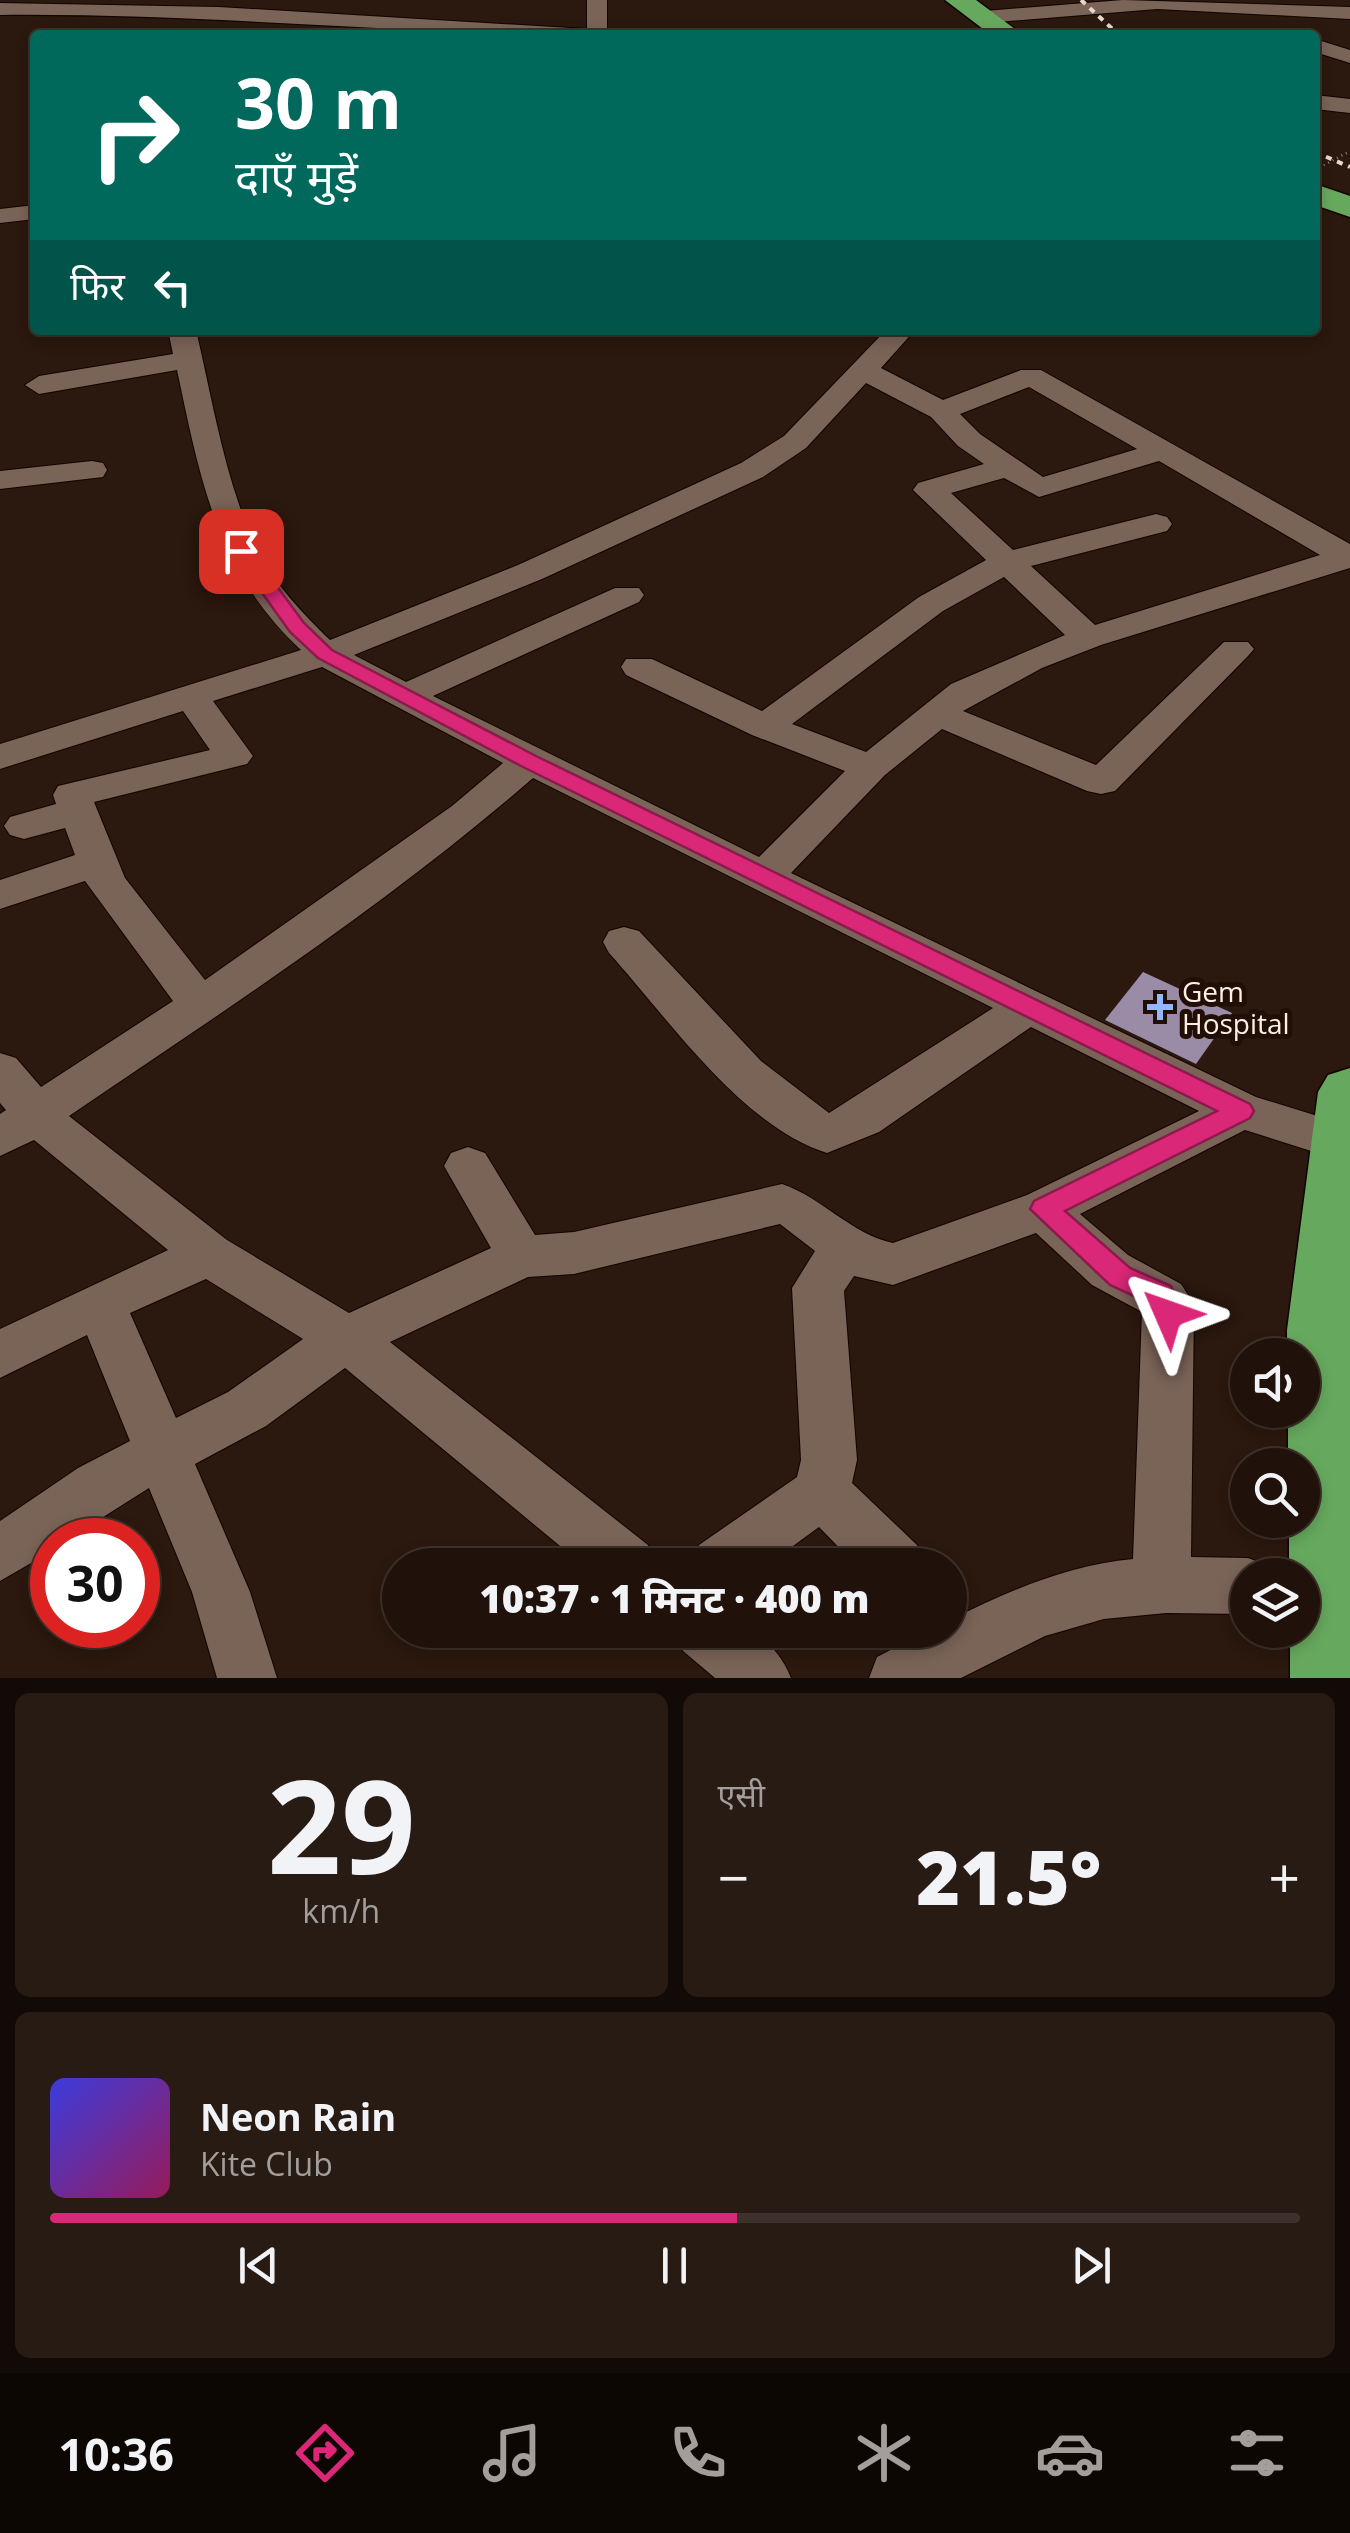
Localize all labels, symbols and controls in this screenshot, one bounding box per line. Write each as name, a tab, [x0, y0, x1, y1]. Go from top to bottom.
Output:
text: 30 m	[235, 54, 402, 150]
icon: right	[70, 70, 200, 200]
text: दाएँ मुड़ें	[235, 145, 358, 206]
text: फिर	[70, 259, 125, 311]
icon: left	[145, 260, 200, 315]
pin	[199, 509, 284, 594]
icon: arrive	[214, 524, 269, 579]
place label: Gem Hospital	[1182, 972, 1290, 1042]
marker: Gem Hospital	[1147, 994, 1173, 1020]
position arrow	[1116, 1262, 1220, 1366]
map controls	[1230, 1338, 1320, 1648]
button: sound	[1230, 1338, 1320, 1428]
button: search	[1230, 1448, 1320, 1538]
speed limit sign: 30	[30, 1518, 160, 1648]
button: layers	[1230, 1558, 1320, 1648]
text: 10:37 · 1 मिनट · 400 m	[479, 1572, 870, 1624]
text: 29	[267, 1735, 416, 1912]
text: एसी	[718, 1773, 765, 1816]
text: 21.5°	[916, 1825, 1101, 1927]
text: −	[718, 1839, 749, 1914]
text: +	[1269, 1839, 1300, 1914]
text: km/h	[302, 1889, 380, 1932]
text: Neon Rain	[200, 2090, 396, 2142]
text: Kite Club	[200, 2142, 333, 2185]
icon: previous	[231, 2238, 286, 2293]
icon: pause	[647, 2238, 702, 2293]
icon: next	[1064, 2238, 1119, 2293]
icon: directions	[290, 2418, 360, 2488]
icon: music	[477, 2418, 547, 2488]
icon: phone	[663, 2418, 733, 2488]
icon: climate	[849, 2418, 919, 2488]
icon: car	[1035, 2418, 1105, 2488]
icon: filters	[1222, 2418, 1292, 2488]
text: 10:36	[58, 2423, 174, 2484]

